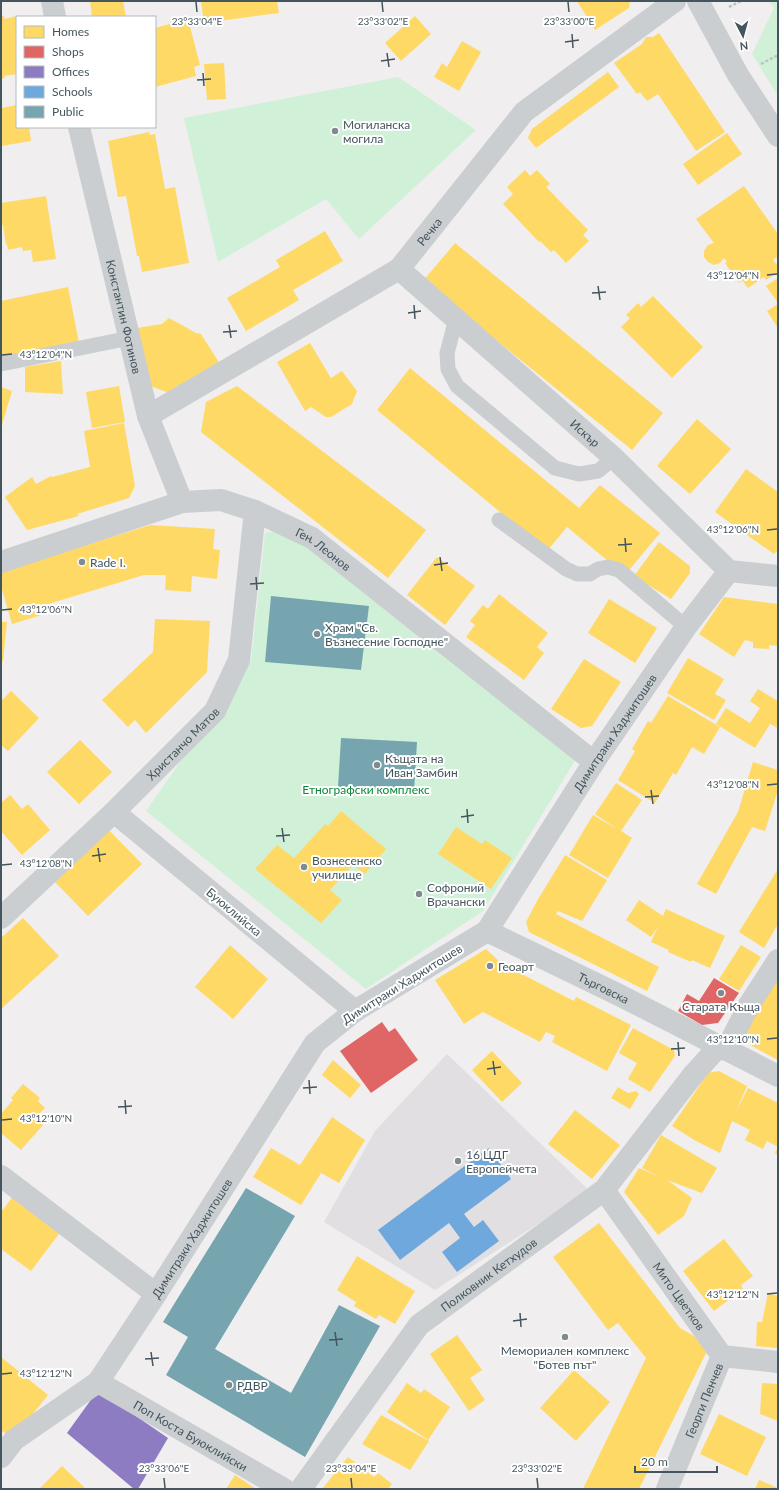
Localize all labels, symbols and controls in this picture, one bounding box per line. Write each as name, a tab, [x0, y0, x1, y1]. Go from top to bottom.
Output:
text: 23°33'04"E	[172, 15, 222, 27]
text: 23°33'02"E	[358, 15, 408, 27]
text: 23°33'00"E	[544, 15, 594, 27]
legend	[16, 16, 156, 128]
north arrow	[723, 16, 763, 56]
text: Homes	[52, 24, 89, 39]
text: N	[739, 40, 749, 53]
text: Shops	[52, 44, 84, 59]
text: Offices	[52, 64, 89, 79]
text: Schools	[52, 84, 93, 99]
text: Public	[52, 104, 84, 119]
place label: Могиланска могила	[343, 117, 410, 146]
marker: Могиланска могила	[330, 126, 340, 136]
street label: Речка	[413, 214, 445, 248]
street label: Константин Фотинов	[103, 258, 145, 375]
text: 43°12'04"N	[707, 269, 759, 281]
text: 43°12'04"N	[20, 348, 72, 360]
street label: Искър	[567, 416, 603, 450]
text: 43°12'06"N	[707, 523, 759, 535]
street label: Ген. Леонов	[294, 524, 354, 574]
place label: Rade I.	[90, 555, 126, 570]
marker: Rade I.	[77, 557, 87, 567]
text: 43°12'06"N	[20, 603, 72, 615]
place label: Храм "Св. Възнесение Господне"	[325, 620, 448, 649]
marker: Храм "Св. Възнесение Господне"	[312, 629, 322, 639]
street label: Димитраки Хаджитошев	[570, 671, 660, 794]
street label: Христанчо Матов	[143, 704, 222, 783]
place label: Къщата на Иван Замбин	[385, 751, 458, 780]
marker: Къщата на Иван Замбин	[372, 760, 382, 770]
text: 43°12'08"N	[707, 778, 759, 790]
park label: Етнографски комплекс	[302, 782, 430, 797]
place label: Вознесенско училище	[312, 853, 382, 882]
text: 43°12'08"N	[20, 857, 72, 869]
marker: Вознесенско училище	[299, 862, 309, 872]
place label: Софроний Врачански	[427, 880, 485, 909]
street label: Буюклийска	[203, 885, 265, 940]
marker: Софроний Врачански	[414, 889, 424, 899]
street label: Димитраки Хаджитошев	[339, 941, 465, 1027]
place label: Геоарт	[498, 959, 534, 974]
marker: Геоарт	[485, 961, 495, 971]
street label: Търговска	[576, 969, 632, 1007]
marker: Старата Къща	[716, 988, 726, 998]
place label: Старата Къща	[682, 999, 760, 1014]
text: 43°12'10"N	[707, 1033, 759, 1045]
text: 43°12'10"N	[20, 1112, 72, 1124]
place label: 16 ЦДГ Европейчета	[466, 1147, 537, 1176]
marker: 16 ЦДГ Европейчета	[453, 1156, 463, 1166]
street label: Димитраки Хаджитошев	[148, 1175, 235, 1301]
street label: Полковник Кетхудов	[437, 1234, 540, 1314]
street label: Мито Цветков	[650, 1259, 709, 1333]
text: 43°12'12"N	[707, 1288, 759, 1300]
marker: Мемориален комплекс "Ботев път"	[560, 1332, 570, 1342]
place label: Мемориален комплекс "Ботев път"	[501, 1343, 629, 1372]
street label: Георги Пенчев	[682, 1361, 726, 1440]
text: 43°12'12"N	[20, 1367, 72, 1379]
place label: РДВР	[237, 1378, 268, 1393]
marker: РДВР	[224, 1380, 234, 1390]
street label: Поп Коста Буюклийски	[131, 1397, 251, 1474]
scale bar	[635, 1448, 717, 1474]
text: 20 m	[641, 1454, 668, 1469]
text: 23°33'06"E	[139, 1462, 189, 1474]
text: 23°33'04"E	[326, 1462, 376, 1474]
text: 23°33'02"E	[512, 1462, 562, 1474]

